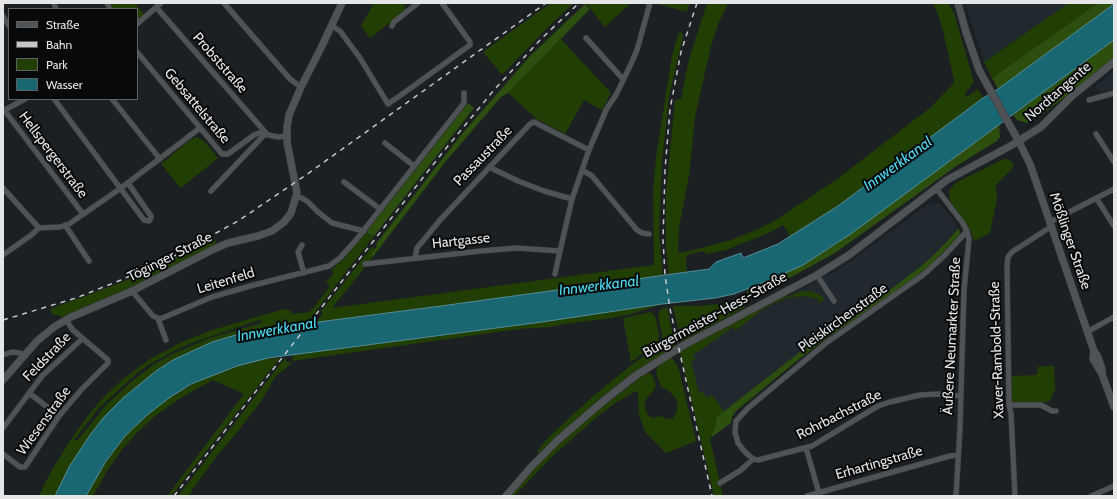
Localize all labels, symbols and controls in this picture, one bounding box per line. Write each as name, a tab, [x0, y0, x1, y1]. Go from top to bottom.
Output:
legend	[8, 8, 138, 100]
text: Straße	[46, 17, 79, 32]
street label: Probststraße	[189, 29, 251, 97]
text: Bahn	[46, 37, 72, 52]
text: Park	[46, 57, 68, 72]
street label: Nordtangente	[1021, 59, 1095, 125]
street label: Gebsattelstraße	[161, 65, 233, 147]
text: Wasser	[46, 77, 83, 92]
street label: Hellspergerstraße	[15, 108, 91, 202]
street label: Passaustraße	[450, 123, 516, 189]
water label: Innwerkkanal	[860, 133, 936, 195]
street label: Mößlinger Straße	[1046, 190, 1094, 292]
street label: Töginger Straße	[125, 228, 215, 286]
street label: Hartgasse	[431, 230, 491, 252]
street label: Äußere Neumarkter Straße	[939, 257, 965, 415]
street label: Leitenfeld	[195, 264, 257, 298]
street label: Bürgermeister-Hess-Straße	[640, 268, 790, 362]
water label: Innwerkkanal	[558, 272, 640, 300]
street label: Pleiskirchenstraße	[795, 280, 891, 356]
street label: Xaver-Rambold-Straße	[986, 281, 1008, 419]
water label: Innwerkkanal	[236, 314, 318, 346]
street label: Feldstraße	[20, 329, 74, 385]
street label: Wiesenstraße	[13, 383, 75, 459]
street label: Rohrbachstraße	[794, 386, 884, 444]
street label: Erhartingstraße	[833, 443, 925, 483]

